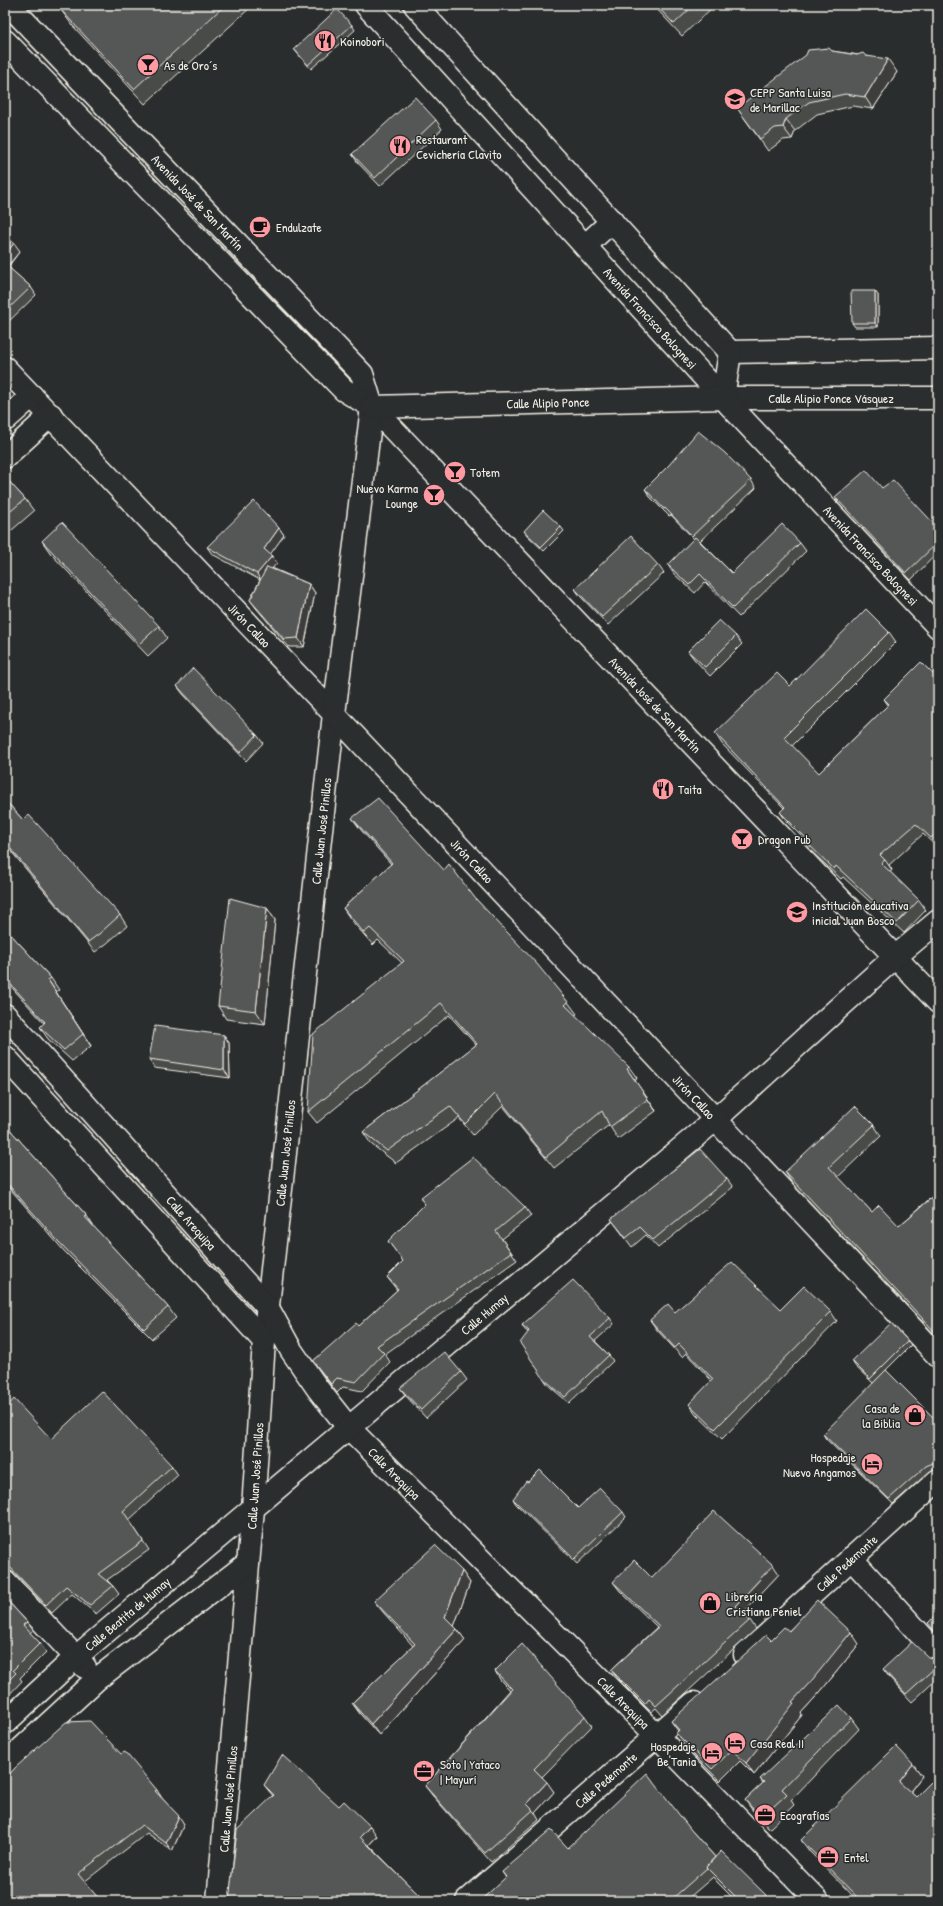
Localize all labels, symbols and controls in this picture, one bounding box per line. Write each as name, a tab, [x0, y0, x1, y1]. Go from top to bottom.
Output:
restaurant icon: Koinobori	[312, 28, 338, 54]
place label: Koinobori	[340, 32, 385, 50]
bar icon: As de Oro´s	[135, 52, 161, 78]
place label: As de Oro´s	[164, 56, 217, 74]
place label: CEPP Santa Luisa de Marillac	[750, 83, 831, 116]
school or university icon: CEPP Santa Luisa de Marillac	[722, 86, 748, 112]
place label: Restaurant Cevichería Clavito	[416, 130, 502, 163]
restaurant icon: Restaurant Cevichería Clavito	[387, 133, 413, 159]
street label: Avenida José de San Martín	[148, 150, 248, 254]
cafe icon: Endulzate	[247, 214, 273, 240]
place label: Endulzate	[276, 218, 322, 236]
street label: Avenida Francisco Bolognesi	[600, 263, 701, 373]
street label: Calle Alipio Ponce Vásquez	[768, 389, 894, 407]
street label: Calle Alipio Ponce	[506, 392, 590, 413]
bar icon: Totem	[442, 459, 468, 485]
place label: Totem	[470, 463, 500, 481]
place label: Nuevo Karma Lounge	[356, 479, 418, 512]
bar icon: Nuevo Karma Lounge	[421, 482, 447, 508]
street label: Avenida Francisco Bolognesi	[819, 501, 922, 609]
street label: Jirón Callao	[224, 599, 275, 651]
street label: Avenida José de San Martín	[605, 653, 705, 757]
restaurant icon: Taita	[650, 776, 676, 802]
street label: Calle Juan José Pinillos	[306, 777, 336, 885]
place label: Taita	[678, 780, 702, 798]
bar icon: Dragon Pub	[729, 826, 755, 852]
place label: Dragon Pub	[758, 830, 811, 848]
street label: Jirón Callao	[447, 835, 498, 887]
place label: Institución educativa inicial Juan Bosco	[812, 896, 908, 929]
school or university icon: Institución educativa inicial Juan Bosco	[784, 899, 810, 925]
street label: Jirón Callao	[669, 1071, 720, 1123]
street label: Calle Juan José Pinillos	[270, 1099, 300, 1207]
street label: Calle Arequipa	[162, 1192, 221, 1254]
street label: Calle Humay	[457, 1289, 512, 1339]
place label: Casa de la Biblia	[862, 1399, 900, 1432]
shop icon: Casa de la Biblia	[902, 1402, 928, 1428]
street label: Calle Juan José Pinillos	[242, 1422, 268, 1530]
street label: Calle Arequipa	[364, 1443, 425, 1504]
place label: Hospedaje Nuevo Angamos	[783, 1448, 856, 1481]
hotel icon: Hospedaje Nuevo Angamos	[859, 1451, 885, 1477]
street label: Calle Pedemonte	[812, 1530, 881, 1596]
street label: Calle Beatita de Humay	[81, 1572, 174, 1655]
place label: Librería Cristiana Peniel	[726, 1587, 802, 1620]
shop icon: Librería Cristiana Peniel	[697, 1590, 723, 1616]
street label: Calle Arequipa	[593, 1672, 654, 1733]
hotel icon: Casa Real II	[722, 1730, 748, 1756]
place label: Casa Real II	[750, 1734, 804, 1752]
place label: Hospedaje Be'Tania	[651, 1737, 696, 1770]
hotel icon: Hospedaje Be'Tania	[699, 1740, 725, 1766]
street label: Calle Juan José Pinillos	[214, 1745, 242, 1853]
street label: Calle Pedemonte	[571, 1748, 641, 1812]
place label: Soto | Yataco | Mayurí	[440, 1755, 500, 1788]
office icon: Soto | Yataco | Mayurí	[411, 1758, 437, 1784]
office icon: Ecografías	[752, 1802, 778, 1828]
place label: Ecografías	[780, 1806, 830, 1824]
office icon: Entel	[815, 1844, 841, 1870]
place label: Entel	[844, 1848, 869, 1866]

